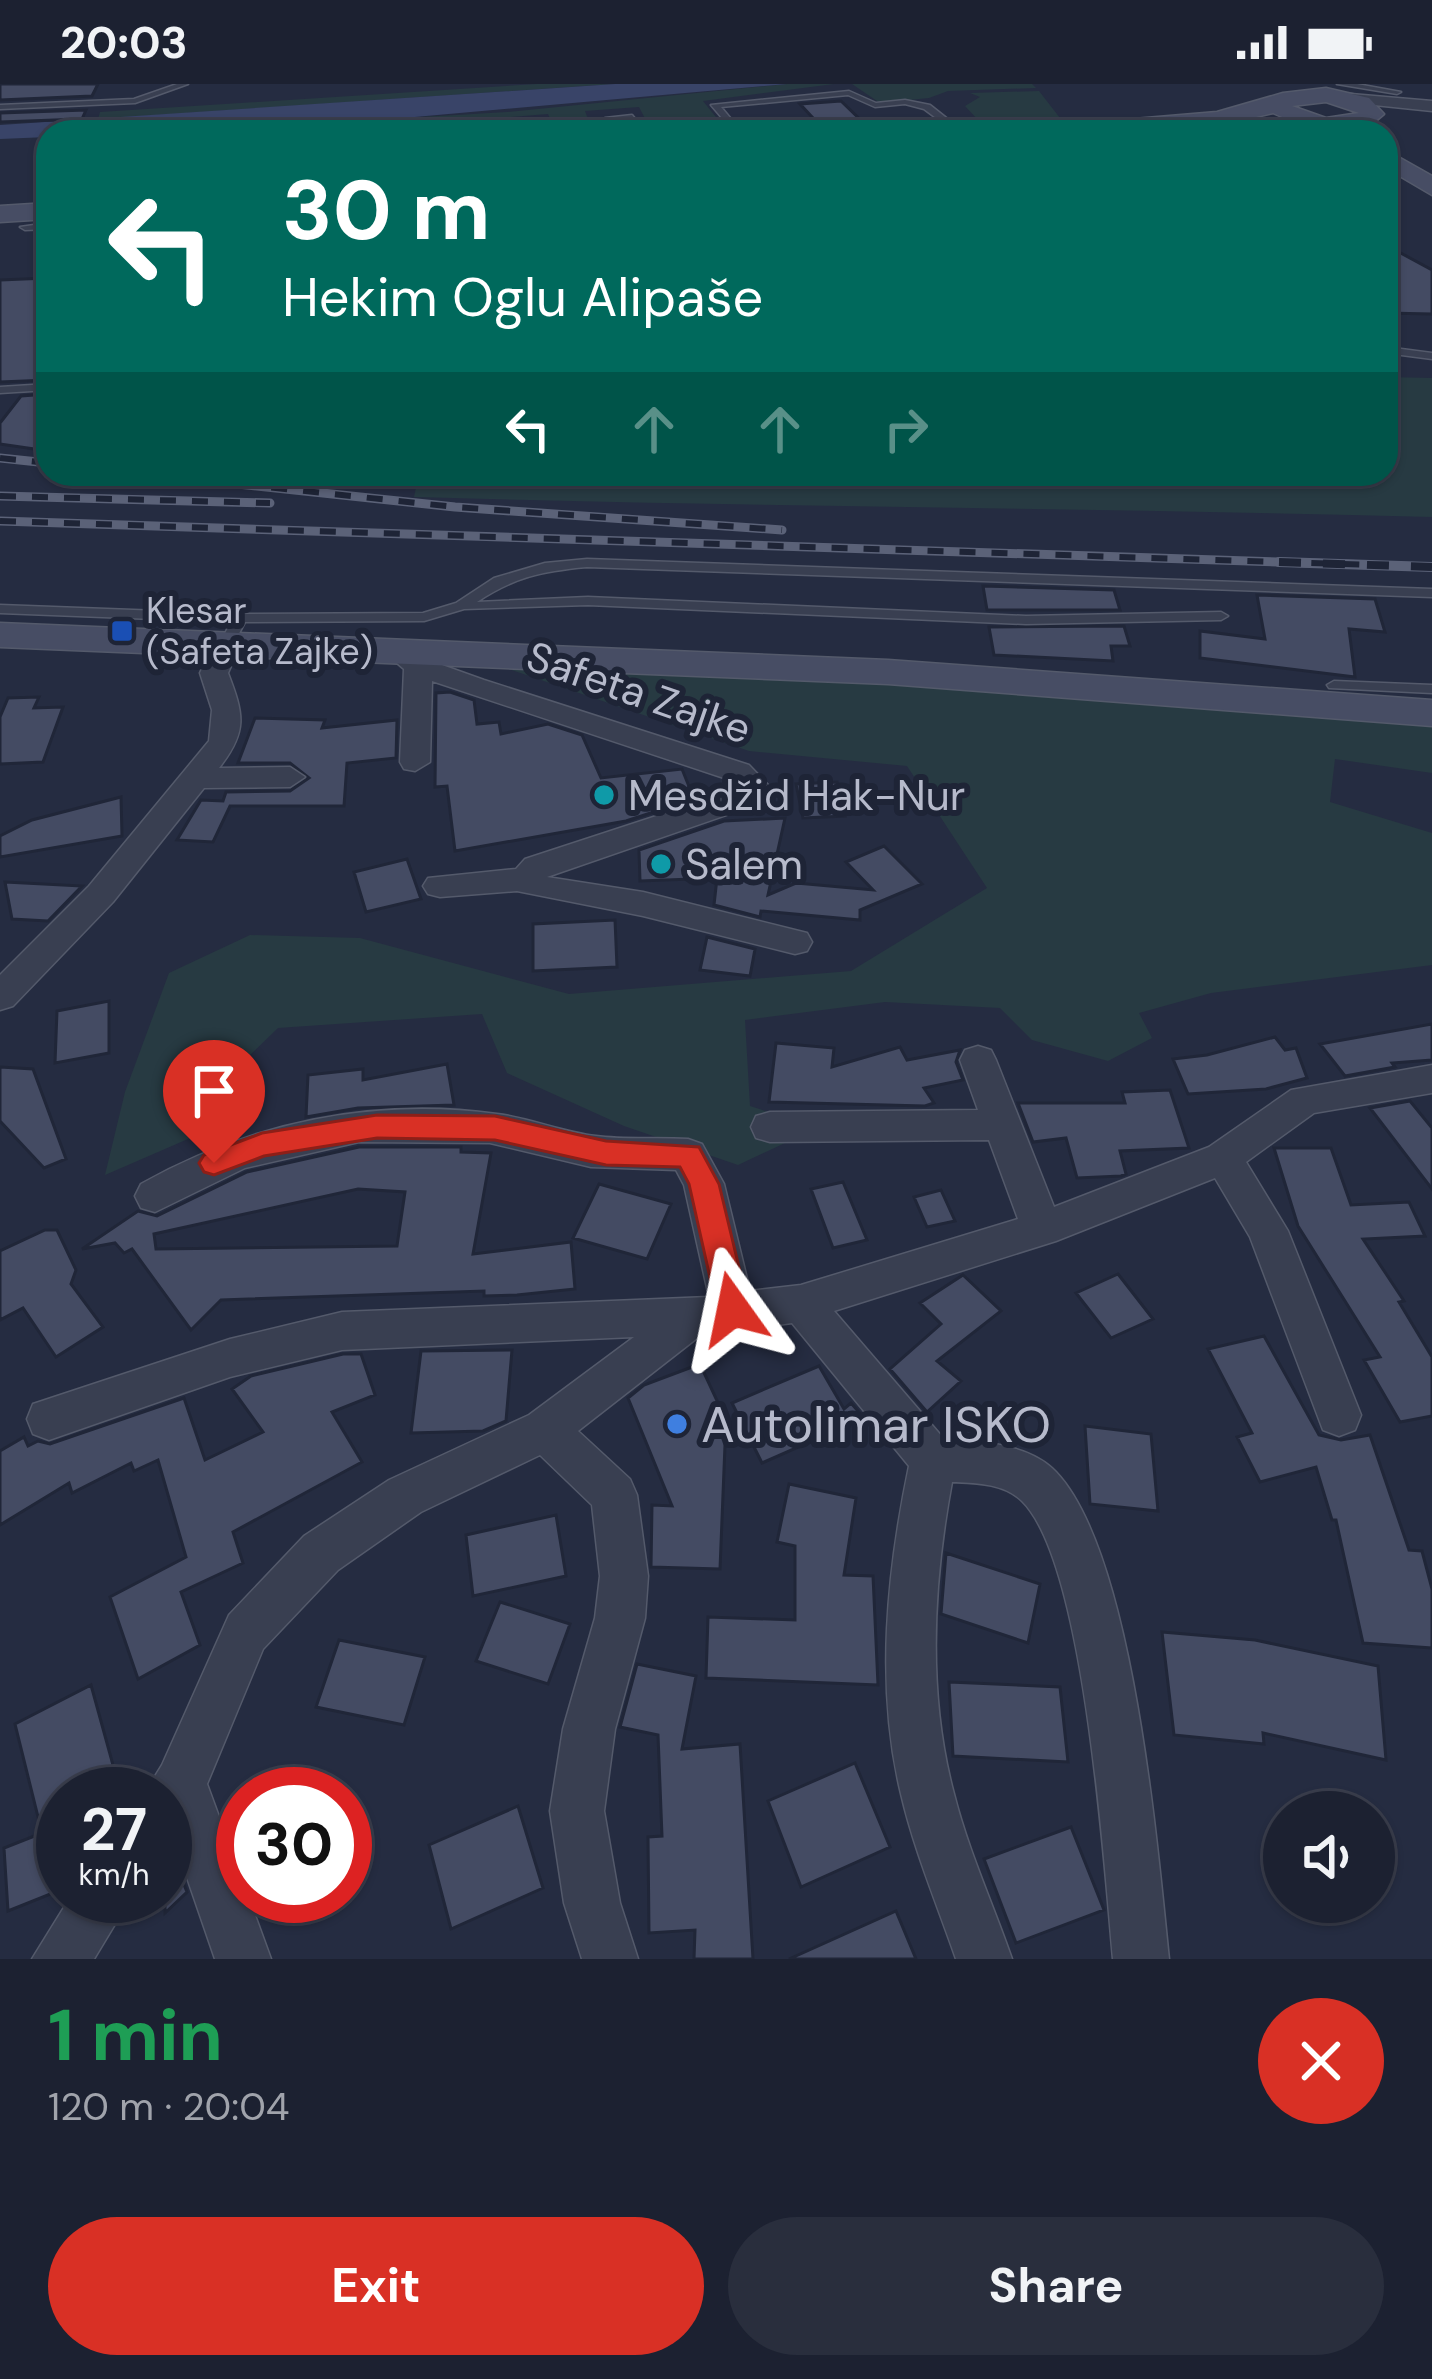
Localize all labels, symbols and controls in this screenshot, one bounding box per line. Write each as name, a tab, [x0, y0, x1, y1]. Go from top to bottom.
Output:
text: 20:03	[60, 13, 188, 72]
text: 30 m	[282, 156, 491, 265]
icon: left	[84, 168, 240, 324]
text: Hekim Oglu Alipaše	[282, 262, 763, 333]
icon: left	[495, 396, 561, 462]
icon: ahead	[621, 396, 687, 462]
icon: ahead	[747, 396, 813, 462]
icon: right	[873, 396, 939, 462]
place label: Klesar (Safeta Zajke)	[146, 587, 373, 675]
marker: Klesar (Safeta Zajke)	[109, 618, 135, 644]
street label: Safeta Zajke	[519, 628, 758, 756]
place label: Mesdžid Hak-Nur	[628, 768, 965, 823]
marker: Mesdžid Hak-Nur	[591, 782, 617, 808]
place label: Salem	[685, 837, 803, 892]
marker: Salem	[648, 851, 674, 877]
pin	[163, 1040, 265, 1163]
icon: arrive	[181, 1058, 247, 1124]
position arrow	[670, 1246, 796, 1372]
place label: Autolimar ISKO	[701, 1391, 1051, 1458]
marker: Autolimar ISKO	[664, 1411, 690, 1437]
speed limit sign: 30	[216, 1767, 372, 1923]
text: 27	[81, 1790, 147, 1869]
map controls	[1263, 1791, 1395, 1923]
button: sound	[1263, 1791, 1395, 1923]
text: km/h	[79, 1855, 149, 1894]
text: 1 min	[48, 1989, 223, 2082]
button: close	[1258, 1998, 1384, 2124]
text: 120 m · 20:04	[48, 2081, 290, 2132]
button: Exit	[48, 2217, 704, 2355]
button: Share	[728, 2217, 1384, 2355]

